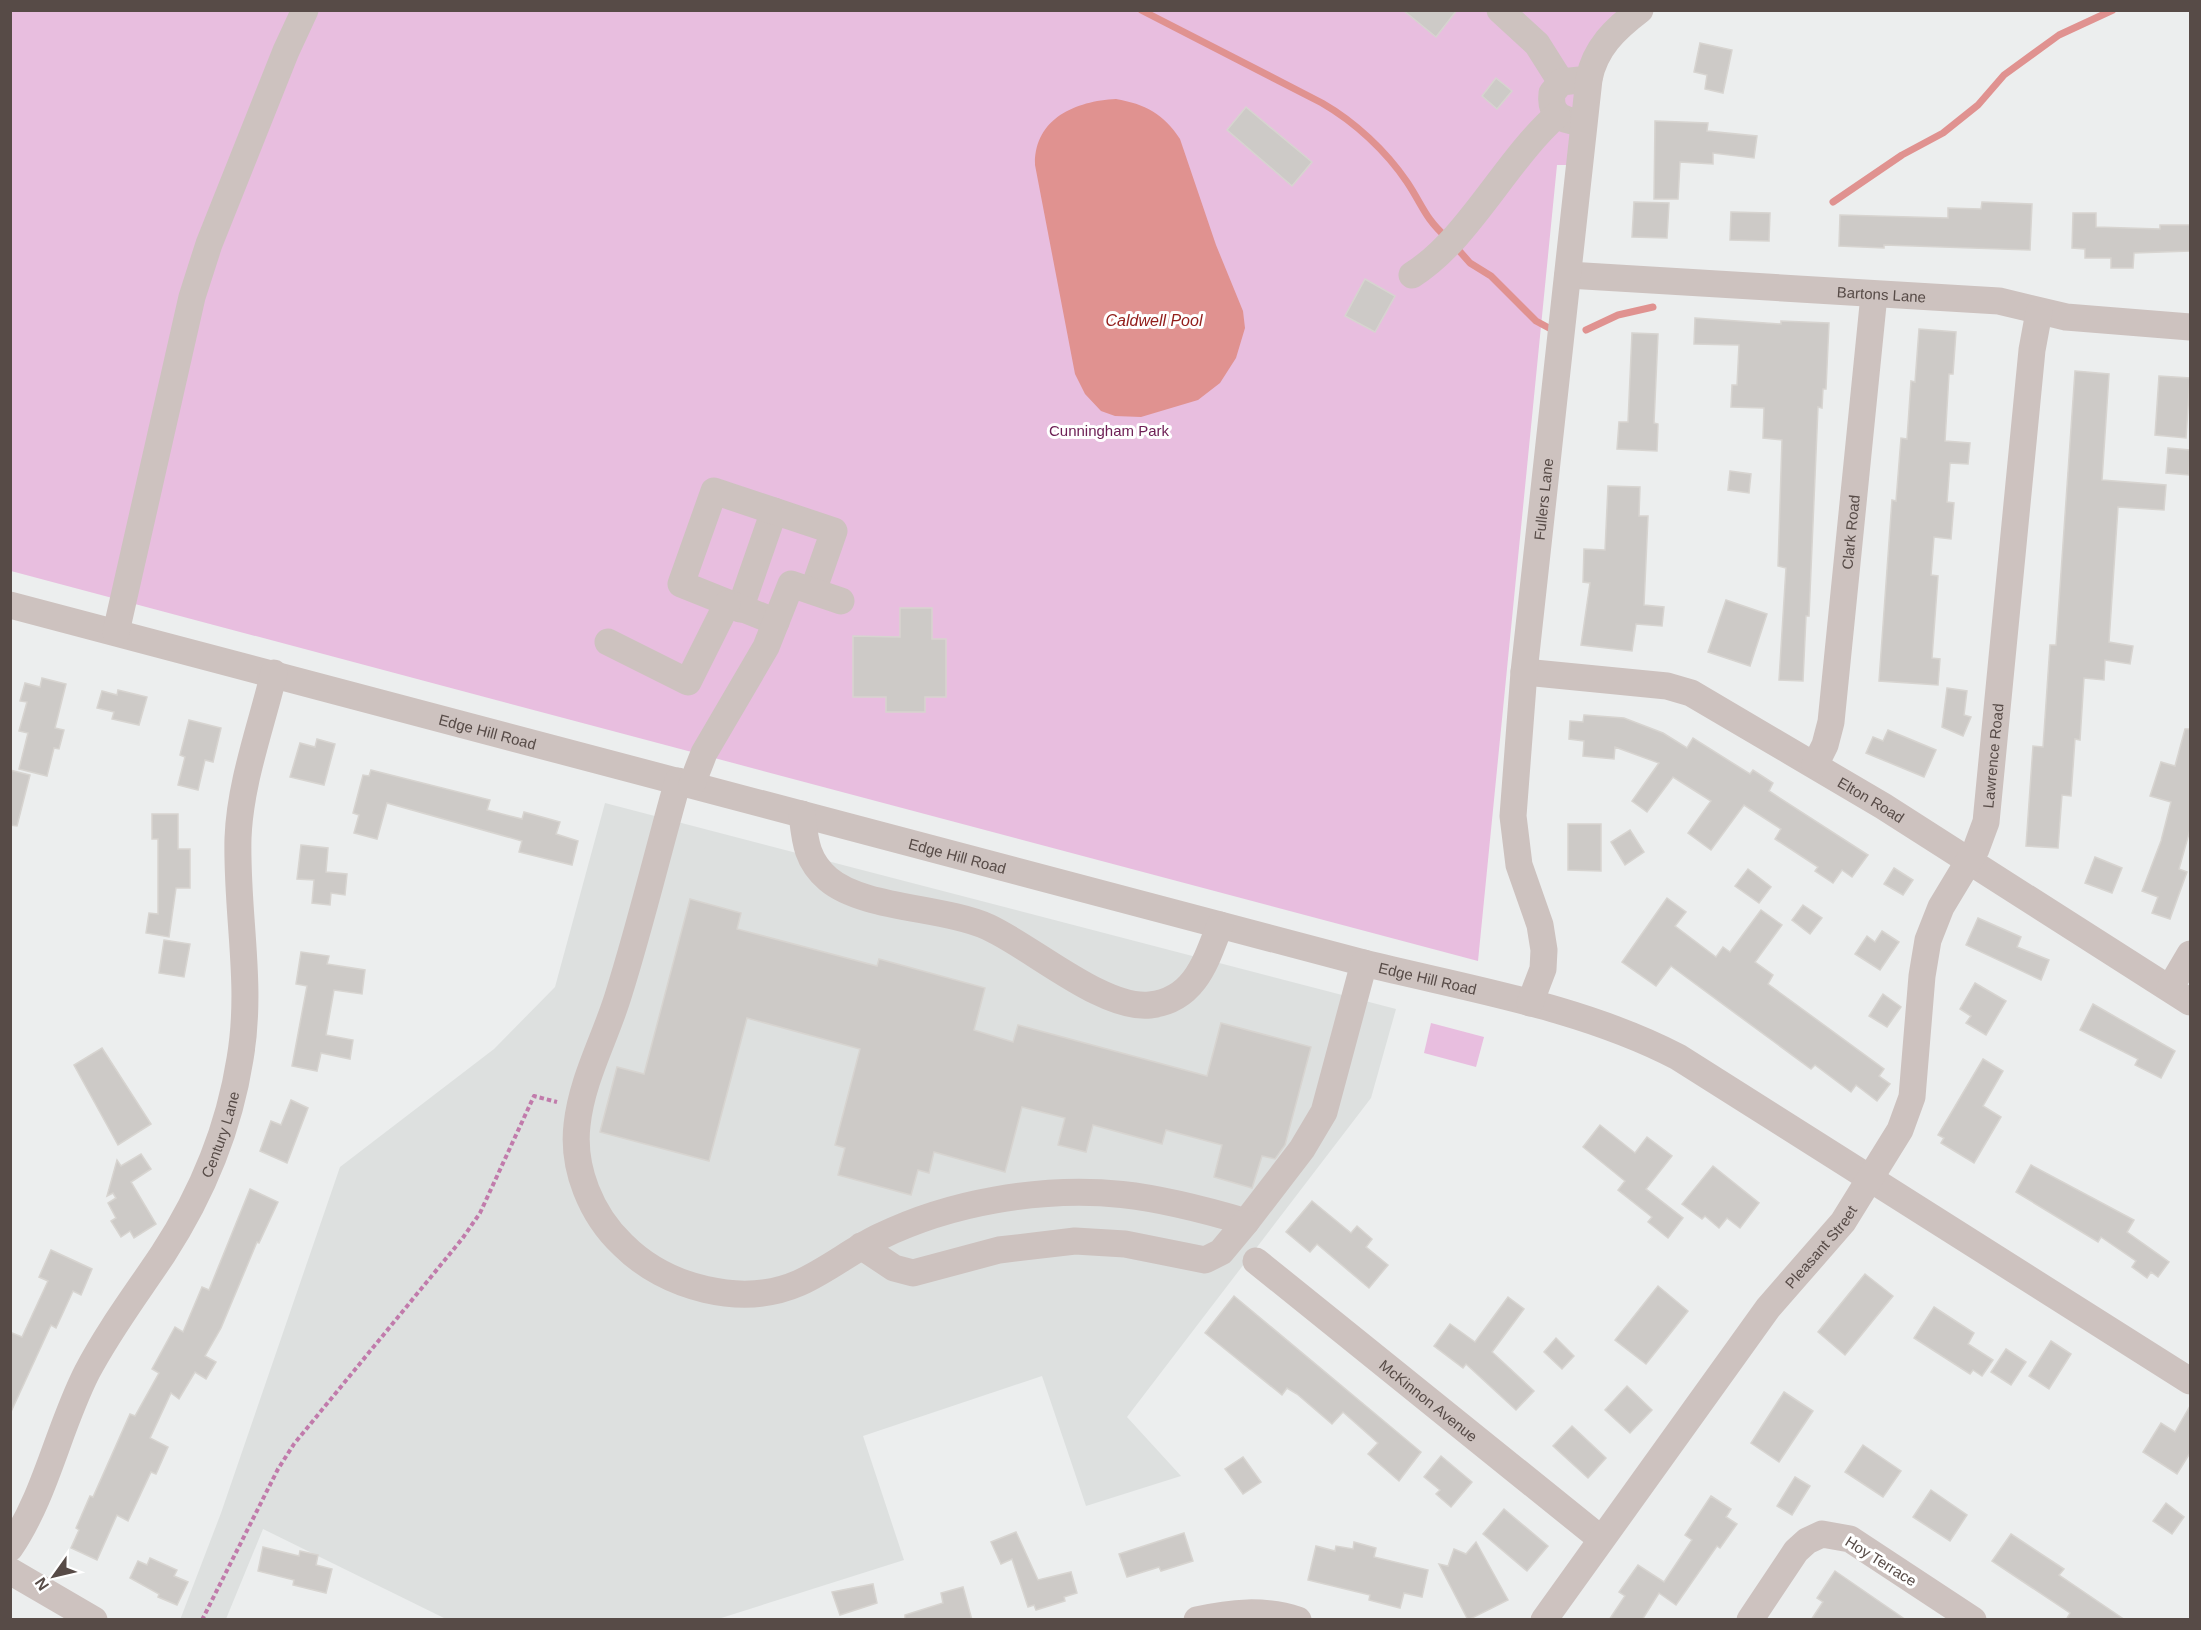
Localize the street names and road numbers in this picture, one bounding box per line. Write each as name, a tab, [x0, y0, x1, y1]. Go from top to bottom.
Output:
street label: Bartons Lane	[1836, 283, 1926, 305]
street label: Fullers Lane	[1530, 457, 1556, 541]
street label: Clark Road	[1838, 494, 1862, 570]
street label: Lawrence Road	[1979, 703, 2006, 809]
street label: Edge Hill Road	[437, 710, 538, 752]
street label: Elton Road	[1835, 773, 1908, 826]
street label: Edge Hill Road	[907, 834, 1008, 877]
street label: Edge Hill Road	[1377, 958, 1478, 997]
street label: Century Lane	[197, 1089, 242, 1180]
street label: Pleasant Street	[1781, 1201, 1860, 1291]
street label: McKinnon Avenue	[1377, 1356, 1481, 1445]
street label: Hoy Terrace	[1842, 1532, 1920, 1590]

